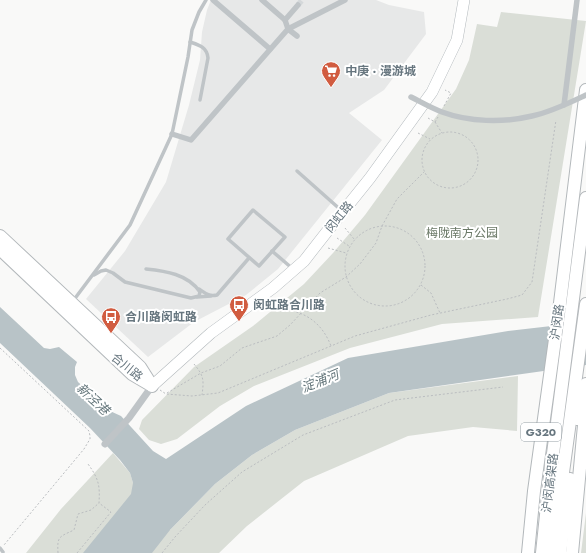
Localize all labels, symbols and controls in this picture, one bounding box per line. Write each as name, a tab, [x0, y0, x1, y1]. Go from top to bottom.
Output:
supermarket icon: 中庚 · 漫游城	[320, 60, 342, 88]
place label: 中庚 · 漫游城	[345, 62, 416, 80]
street label: 闵虹路	[321, 197, 357, 237]
park label: 梅陇南方公园	[426, 224, 498, 242]
bus stop icon: 闵虹路合川路	[228, 294, 250, 322]
place label: 闵虹路合川路	[253, 296, 325, 314]
street label: 沪闵路	[546, 303, 568, 341]
bus stop icon: 合川路闵虹路	[100, 306, 122, 334]
place label: 合川路闵虹路	[125, 308, 197, 326]
street label: 合川路	[107, 349, 147, 385]
water label: 淀浦河	[298, 364, 344, 397]
water label: 新泾港	[72, 379, 115, 421]
road number: G320	[521, 423, 561, 441]
street label: 沪闵高架路	[537, 452, 563, 514]

